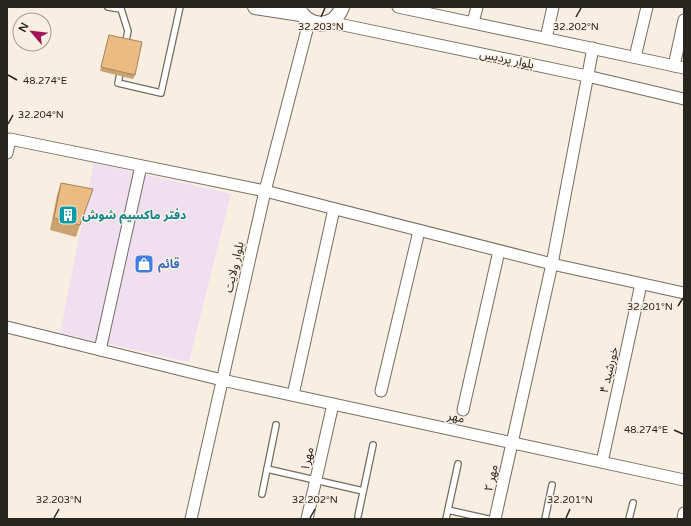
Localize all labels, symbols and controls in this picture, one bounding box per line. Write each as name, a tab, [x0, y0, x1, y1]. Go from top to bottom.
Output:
north arrow	[12, 12, 52, 52]
text: N	[16, 21, 31, 34]
text: 32.203°N	[298, 21, 344, 33]
text: 32.202°N	[553, 21, 599, 33]
street label: بلوار پردیس	[478, 46, 536, 73]
text: 48.274°E	[23, 75, 67, 87]
text: 32.204°N	[18, 109, 64, 121]
building icon: دفتر ماکسیم شوش	[57, 204, 79, 226]
place label: دفتر ماکسیم شوش	[82, 208, 186, 224]
street label: بلوار ولایت	[221, 240, 247, 294]
shop icon: قائم	[133, 253, 155, 275]
place label: قائم	[158, 257, 180, 273]
text: 32.201°N	[627, 301, 673, 313]
street label: خورشید ۴	[597, 346, 621, 395]
street label: مهر	[445, 408, 466, 426]
text: 48.274°E	[624, 424, 668, 436]
street label: مهر۱	[297, 446, 317, 472]
street label: مهر ۲	[481, 463, 501, 493]
text: 32.203°N	[36, 494, 82, 506]
text: 32.202°N	[292, 494, 338, 506]
text: 32.201°N	[547, 494, 593, 506]

